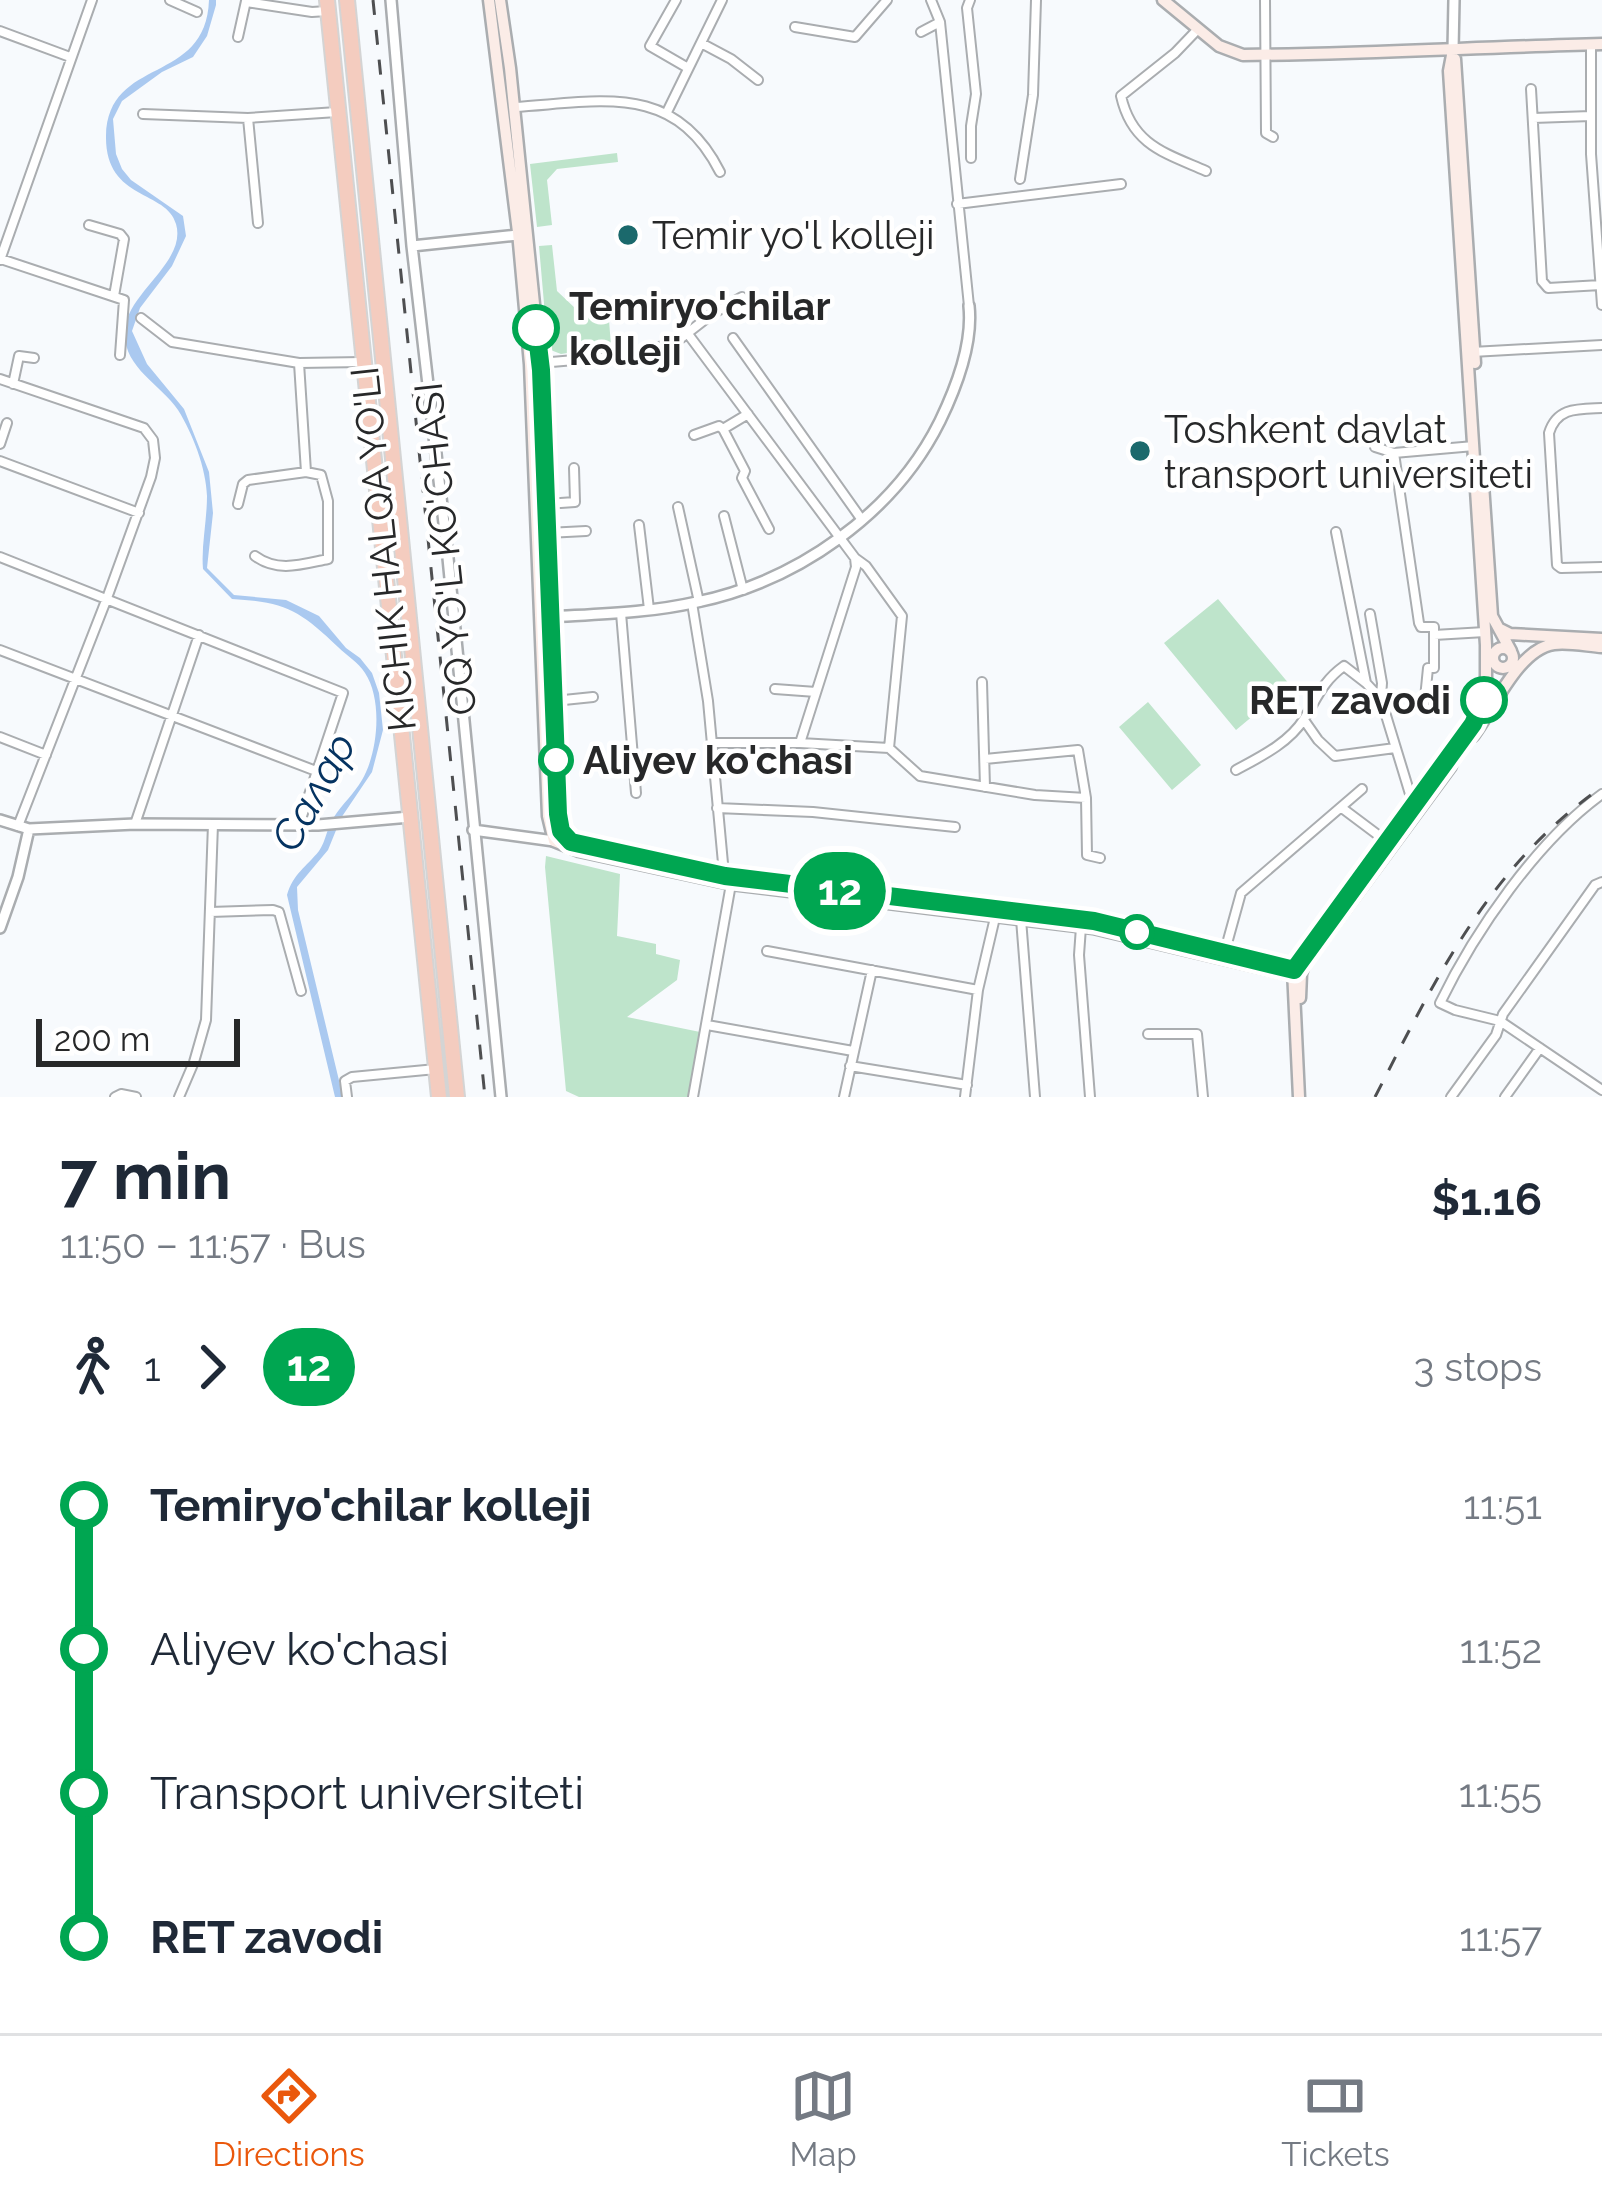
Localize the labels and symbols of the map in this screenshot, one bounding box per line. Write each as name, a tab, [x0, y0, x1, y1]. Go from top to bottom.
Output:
place label: Temir yo'l kolleji	[652, 212, 935, 258]
marker: Temir yo'l kolleji	[615, 222, 641, 248]
place label: Temiryo'chilar kolleji	[569, 283, 830, 374]
marker: Temiryo'chilar kolleji	[514, 306, 558, 350]
street label: KICHIK HALQA YO'LI	[341, 364, 425, 734]
street label: OQ YO'L KO'CHASI	[405, 380, 485, 718]
place label: Toshkent davlat transport universiteti	[1164, 406, 1533, 497]
marker: Toshkent davlat transport universiteti	[1127, 438, 1153, 464]
place label: RET zavodi	[1249, 677, 1451, 723]
marker: RET zavodi	[1462, 678, 1506, 722]
water label: Салар	[261, 725, 366, 860]
place label: Aliyev ko'chasi	[583, 737, 853, 783]
marker: Aliyev ko'chasi	[540, 744, 572, 776]
line badge: 12	[786, 852, 894, 930]
unlabelled marker	[1121, 916, 1153, 948]
scale bar	[36, 1013, 240, 1066]

